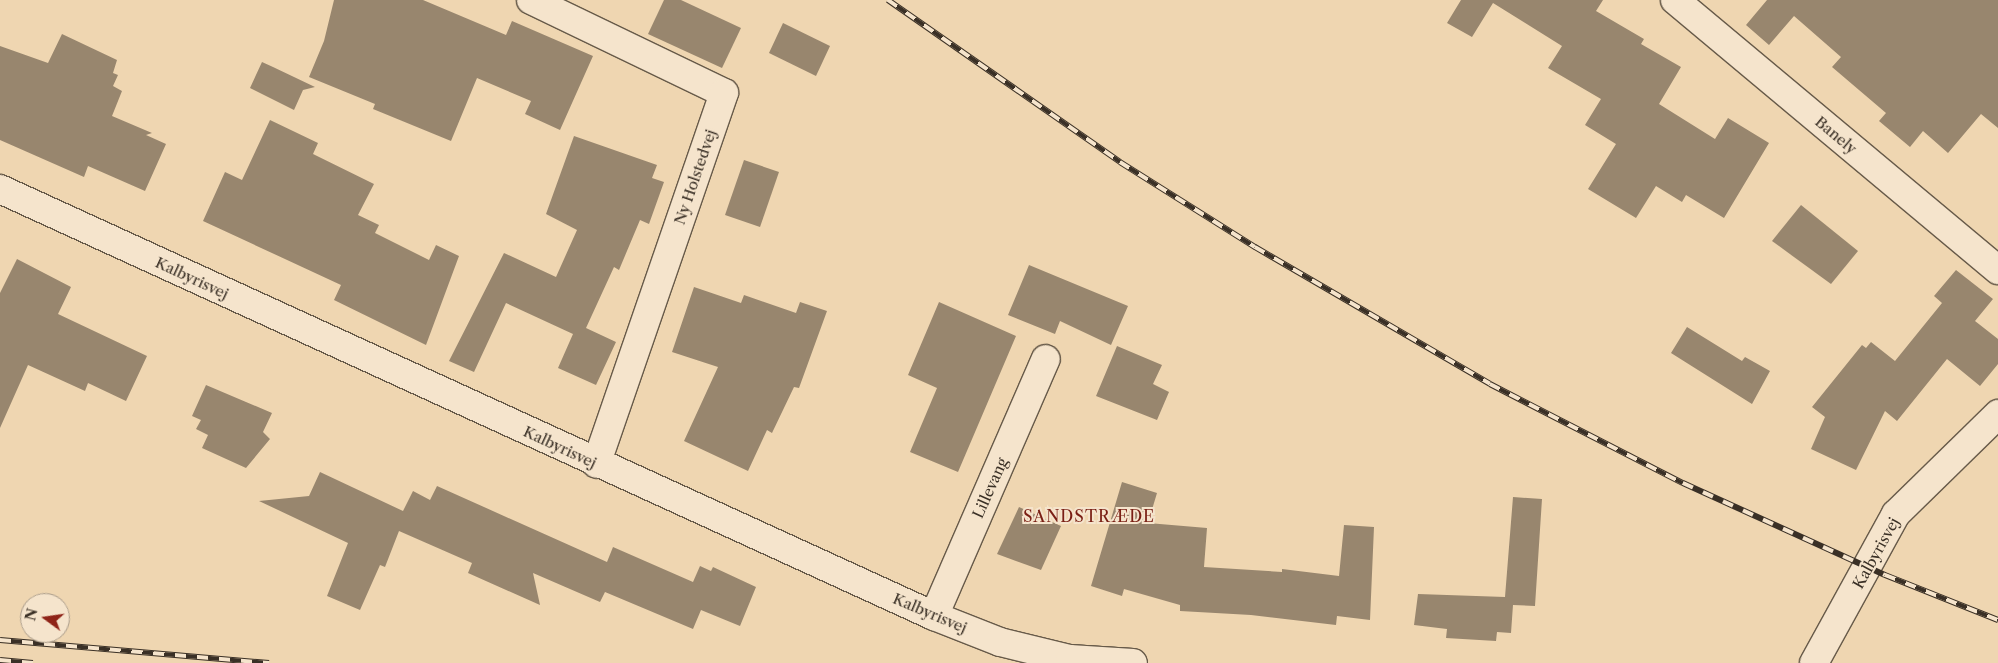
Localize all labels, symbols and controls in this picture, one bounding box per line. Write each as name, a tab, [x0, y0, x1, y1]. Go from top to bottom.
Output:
street label: Banely	[1811, 112, 1861, 158]
street label: Ny Holstedvej	[670, 127, 720, 227]
street label: Kalbyrisvej	[153, 253, 231, 303]
street label: Kalbyrisvej	[521, 422, 599, 472]
street label: Lillevang	[969, 455, 1011, 521]
district label: SANDSTRÆDE	[1022, 506, 1156, 526]
street label: Kalbyrisvej	[1849, 514, 1903, 592]
street label: Kalbyrisvej	[890, 589, 970, 637]
north arrow	[20, 593, 70, 643]
text: N	[21, 607, 42, 623]

